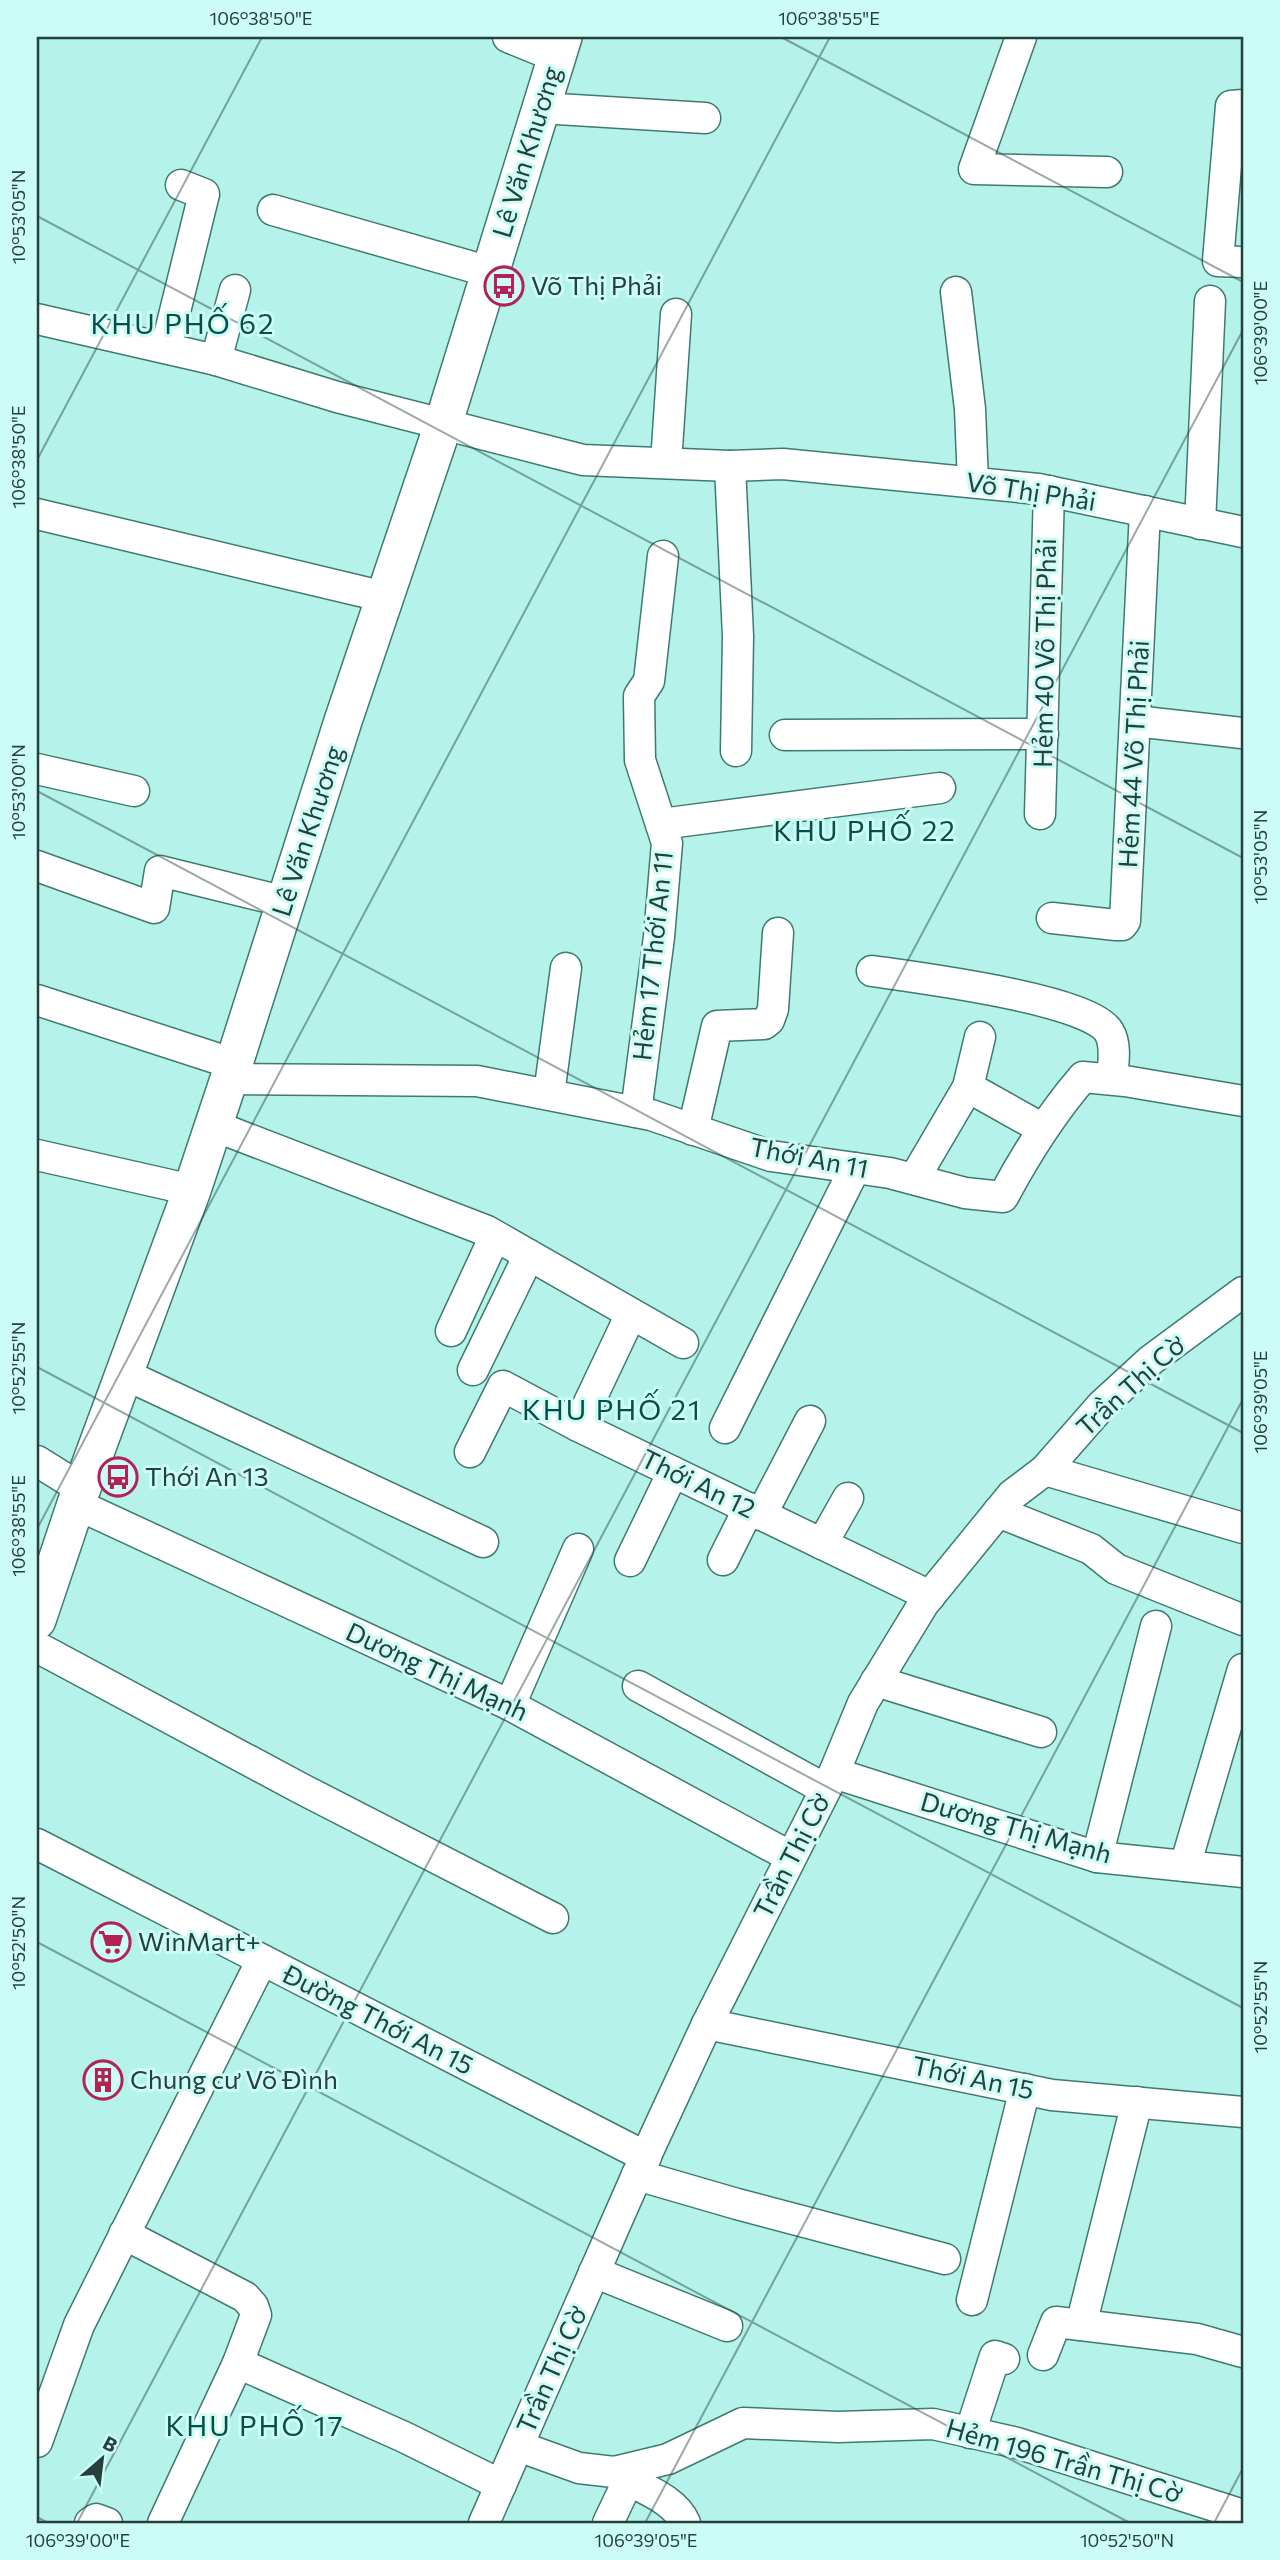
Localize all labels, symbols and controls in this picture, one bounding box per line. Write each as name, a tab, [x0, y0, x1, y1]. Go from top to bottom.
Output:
text: 106°38'50"E	[209, 7, 313, 29]
text: 106°38'55"E	[778, 7, 880, 29]
street label: Lê Văn Khương	[485, 62, 566, 241]
text: 10°53'05"N	[7, 170, 29, 264]
bus stop icon: Võ Thị Phải	[483, 265, 525, 307]
place label: Võ Thị Phải	[531, 269, 662, 300]
text: 106°39'00"E	[1249, 281, 1271, 385]
district label: KHU PHỐ 62	[91, 303, 275, 340]
text: 106°38'50"E	[7, 405, 29, 509]
street label: Võ Thị Phải	[964, 465, 1098, 516]
street label: Hẻm 40 Võ Thị Phải	[1026, 538, 1061, 768]
street label: Hẻm 44 Võ Thị Phải	[1111, 639, 1154, 869]
street label: Lê Văn Khương	[264, 741, 349, 920]
text: 10°53'00"N	[7, 744, 29, 840]
district label: KHU PHỐ 22	[773, 810, 957, 847]
text: 10°53'05"N	[1249, 810, 1271, 904]
street label: Hẻm 17 Thới An 11	[625, 850, 678, 1062]
street label: Thới An 11	[748, 1130, 871, 1183]
text: 10°52'55"N	[7, 1322, 29, 1414]
street label: Trần Thị Cờ	[1069, 1328, 1191, 1442]
text: 106°39'05"E	[1249, 1350, 1271, 1454]
district label: KHU PHỐ 21	[522, 1389, 702, 1426]
street label: Thới An 12	[637, 1442, 761, 1524]
bus stop icon: Thới An 13	[97, 1456, 139, 1498]
place label: Thới An 13	[145, 1460, 269, 1491]
text: 106°38'55"E	[7, 1475, 29, 1577]
street label: Dương Thị Mạnh	[342, 1615, 534, 1726]
street label: Dương Thị Mạnh	[917, 1784, 1115, 1869]
street label: Trần Thị Cờ	[746, 1787, 835, 1923]
text: 10°52'50"N	[7, 1896, 29, 1990]
supermarket icon: WinMart+	[90, 1921, 132, 1963]
place label: WinMart+	[138, 1925, 261, 1956]
street label: Đường Thới An 15	[277, 1957, 479, 2080]
text: 10°52'55"N	[1249, 1961, 1271, 2053]
street label: Thới An 15	[910, 2049, 1037, 2105]
building icon: Chung cư Võ Đình	[82, 2059, 124, 2101]
place label: Chung cư Võ Đình	[130, 2063, 338, 2094]
street label: Trần Thị Cờ	[509, 2301, 593, 2438]
district label: KHU PHỐ 17	[165, 2405, 345, 2442]
street label: Hẻm 196 Trần Thị Cờ	[943, 2411, 1186, 2508]
north arrow	[66, 2424, 136, 2494]
text: B	[99, 2430, 121, 2457]
text: 106°39'00"E	[26, 2529, 130, 2551]
text: 106°39'05"E	[594, 2529, 698, 2551]
text: 10°52'50"N	[1080, 2529, 1174, 2551]

